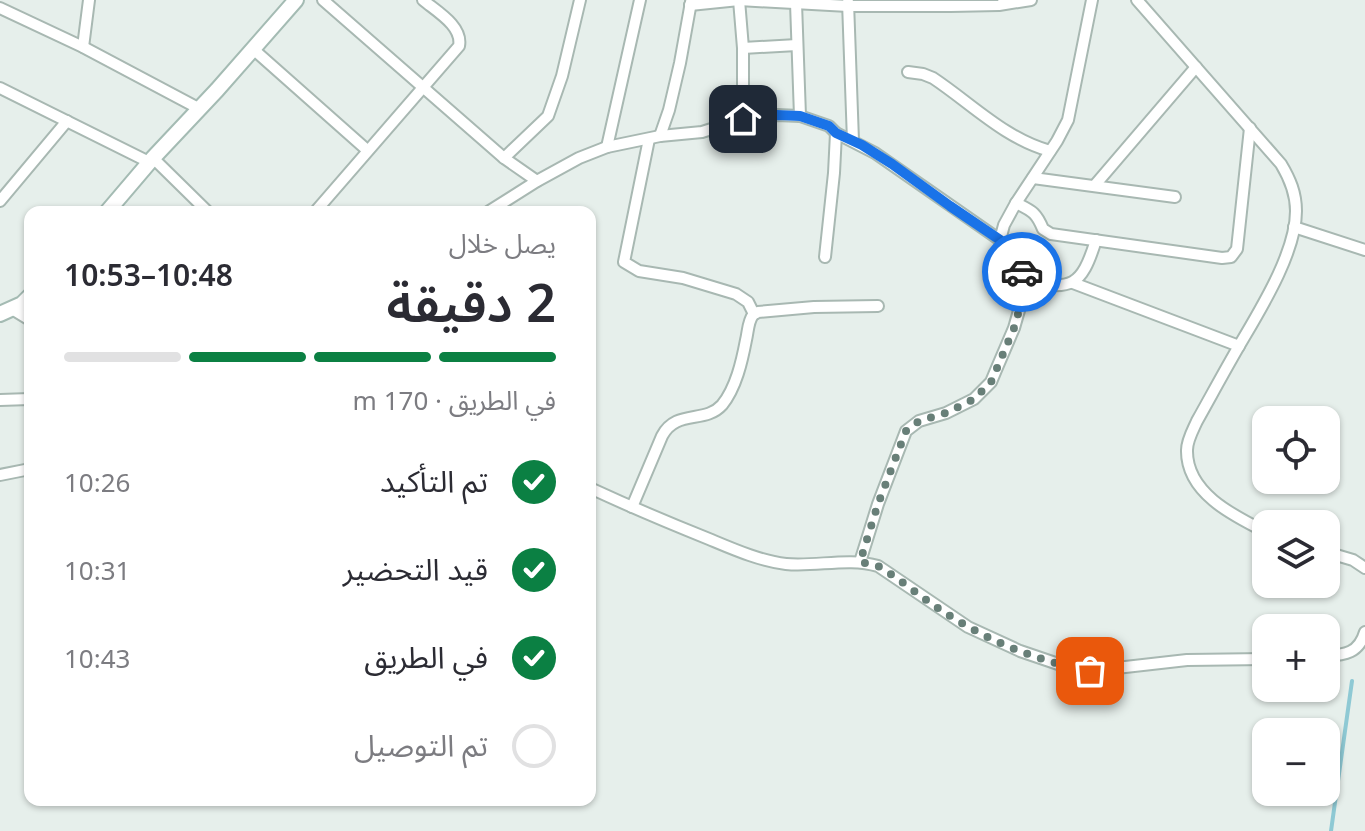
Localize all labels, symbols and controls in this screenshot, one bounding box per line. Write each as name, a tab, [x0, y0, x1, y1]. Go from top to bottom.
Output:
pin	[709, 85, 777, 153]
icon: home	[721, 97, 765, 141]
text: يصل خلال	[449, 225, 556, 261]
courier	[982, 232, 1062, 312]
icon: car	[1000, 250, 1044, 294]
text: 10:48–10:53	[64, 254, 233, 295]
text: 2 دقيقة	[387, 266, 556, 337]
text: في الطريق · 170 m	[353, 382, 556, 418]
map controls	[1252, 406, 1340, 806]
button: locate	[1252, 406, 1340, 494]
text: تم التأكيد	[380, 460, 488, 501]
icon: check	[512, 460, 556, 504]
text: 10:26	[64, 464, 130, 500]
button: layers	[1252, 510, 1340, 598]
text: قيد التحضير	[343, 548, 488, 589]
icon: check	[512, 548, 556, 592]
text: 10:31	[64, 552, 130, 588]
button: +	[1252, 614, 1340, 702]
text: في الطريق	[364, 636, 488, 677]
icon: check	[512, 636, 556, 680]
pin	[1056, 637, 1124, 705]
text: 10:43	[64, 640, 130, 676]
icon: bag	[1068, 649, 1112, 693]
button: −	[1252, 718, 1340, 806]
text: تم التوصيل	[354, 724, 488, 765]

